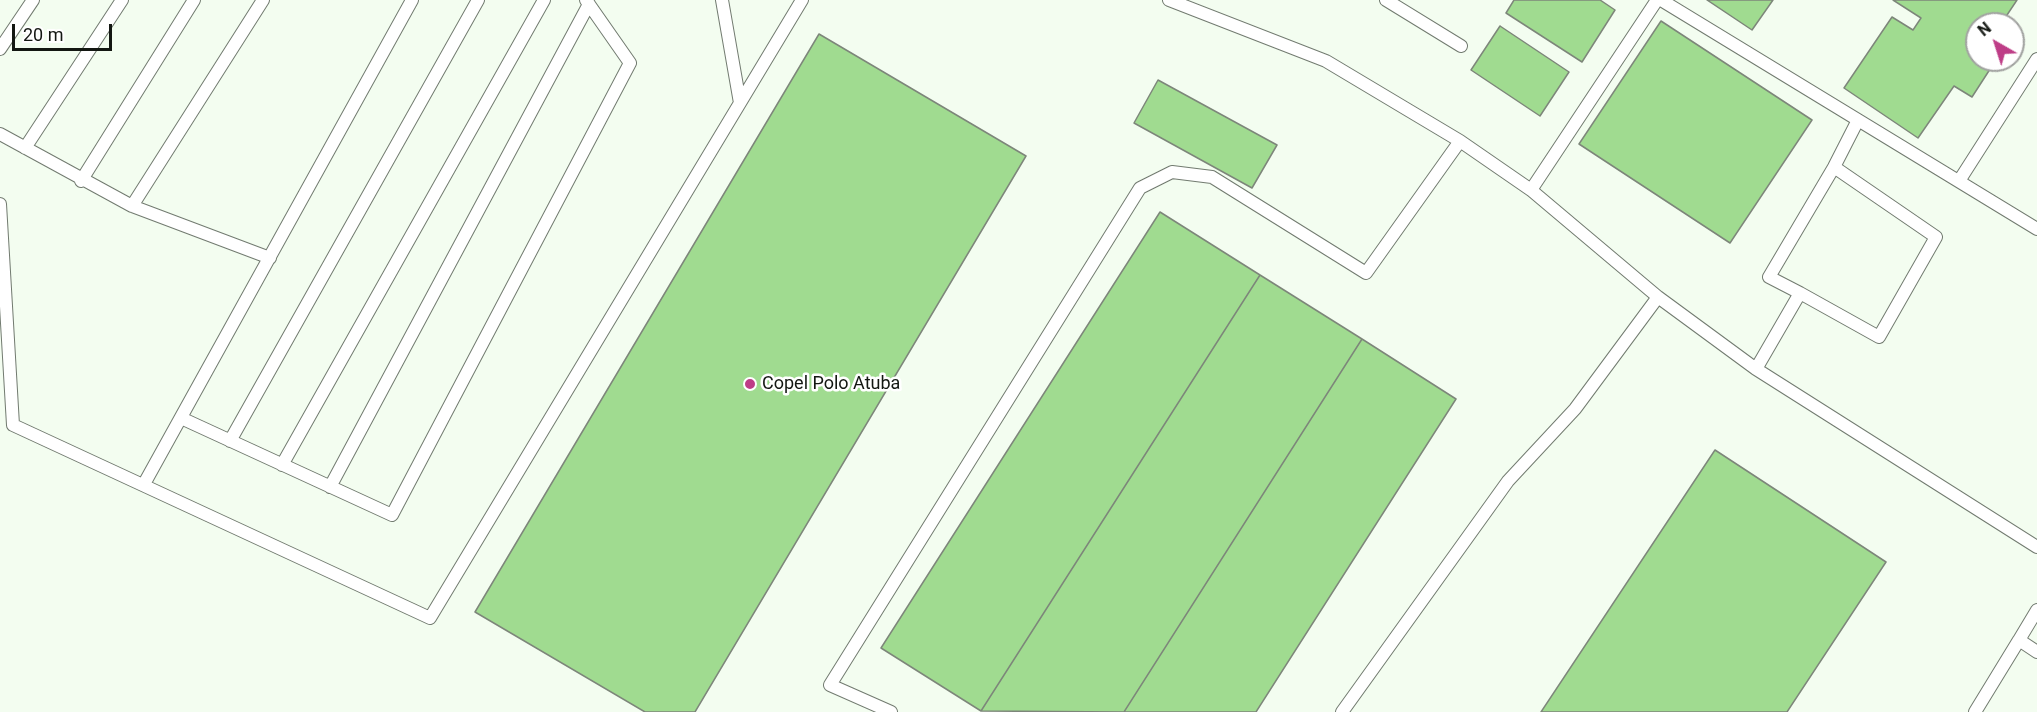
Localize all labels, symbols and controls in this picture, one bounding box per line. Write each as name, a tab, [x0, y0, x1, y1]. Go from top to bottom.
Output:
scale bar	[15, 12, 116, 50]
north arrow	[1965, 12, 2025, 72]
text: N	[1974, 18, 1995, 40]
text: 20 m	[23, 24, 63, 45]
place label: Copel Polo Atuba	[762, 373, 900, 395]
marker: Copel Polo Atuba	[743, 377, 757, 391]

